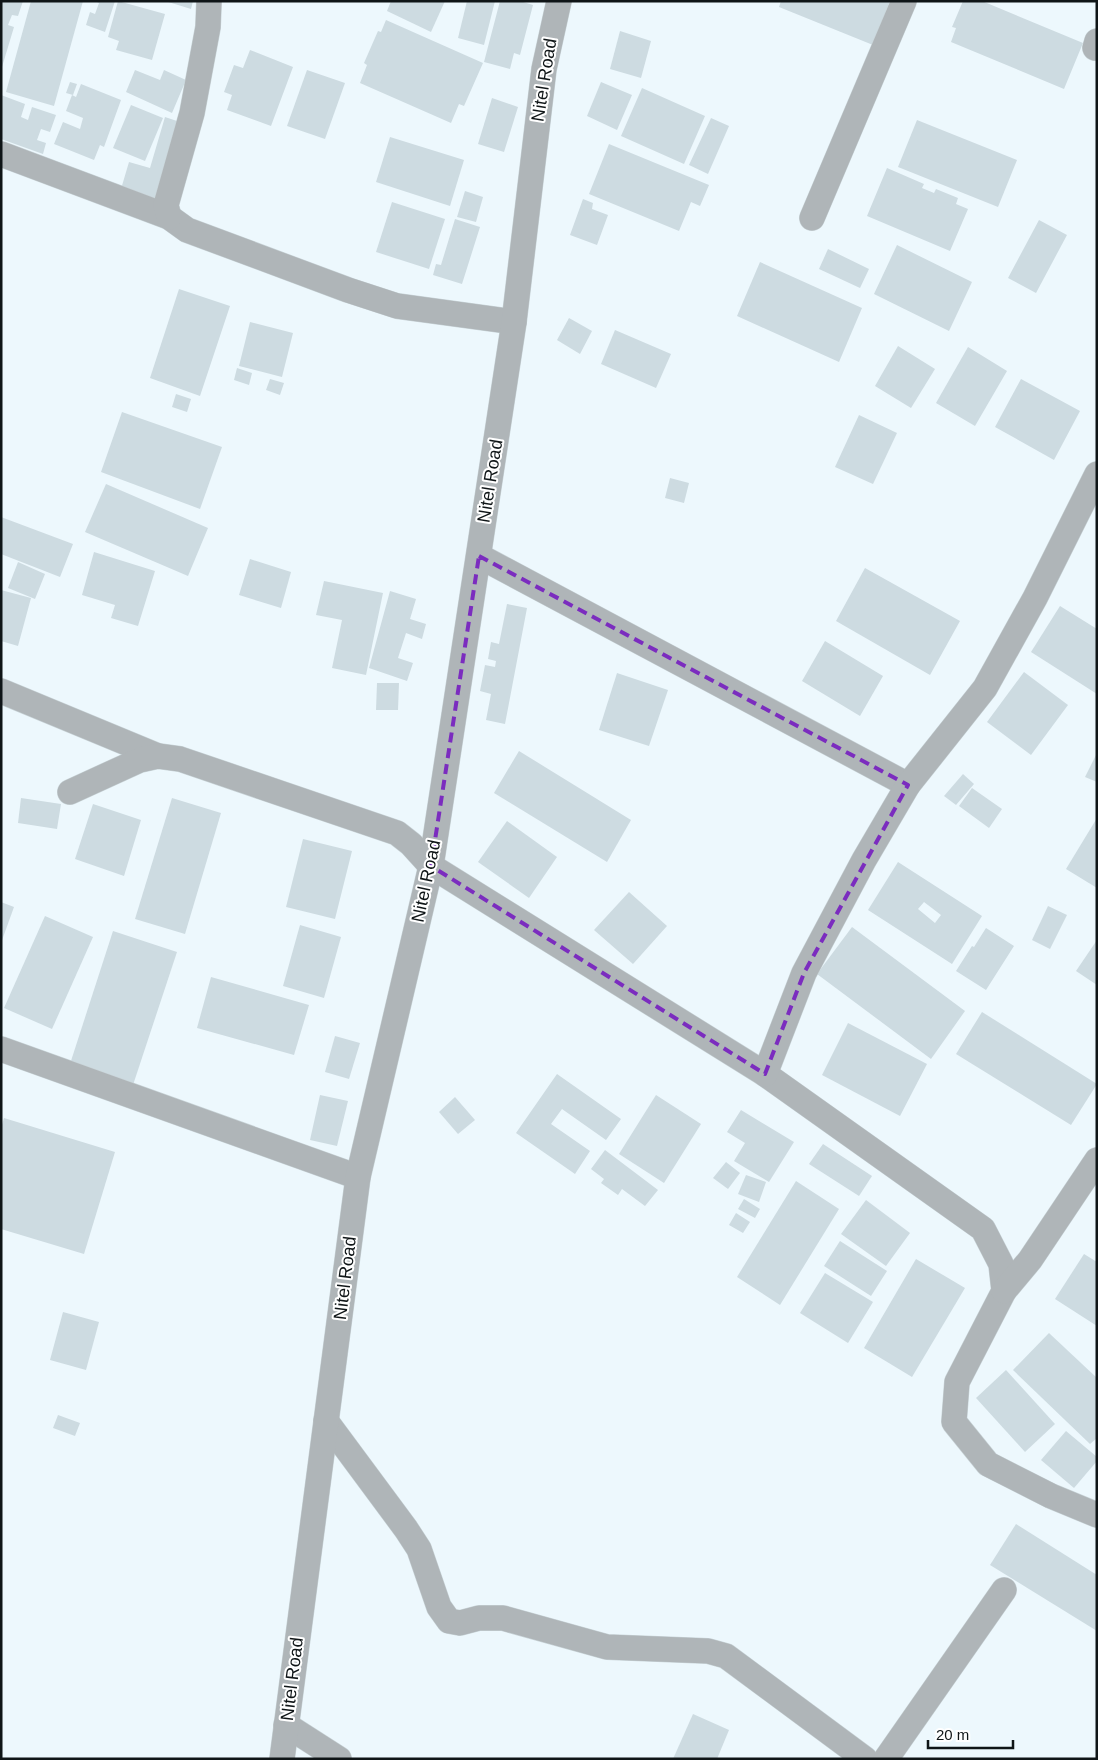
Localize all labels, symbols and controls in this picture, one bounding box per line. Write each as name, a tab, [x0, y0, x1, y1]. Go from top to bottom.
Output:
street label: Nitel Road	[528, 37, 560, 123]
street label: Nitel Road	[474, 438, 506, 524]
street label: Nitel Road	[407, 838, 445, 924]
street label: Nitel Road	[330, 1235, 360, 1321]
street label: Nitel Road	[277, 1636, 307, 1722]
scale bar	[928, 1718, 1013, 1750]
text: 20 m	[936, 1726, 969, 1743]

